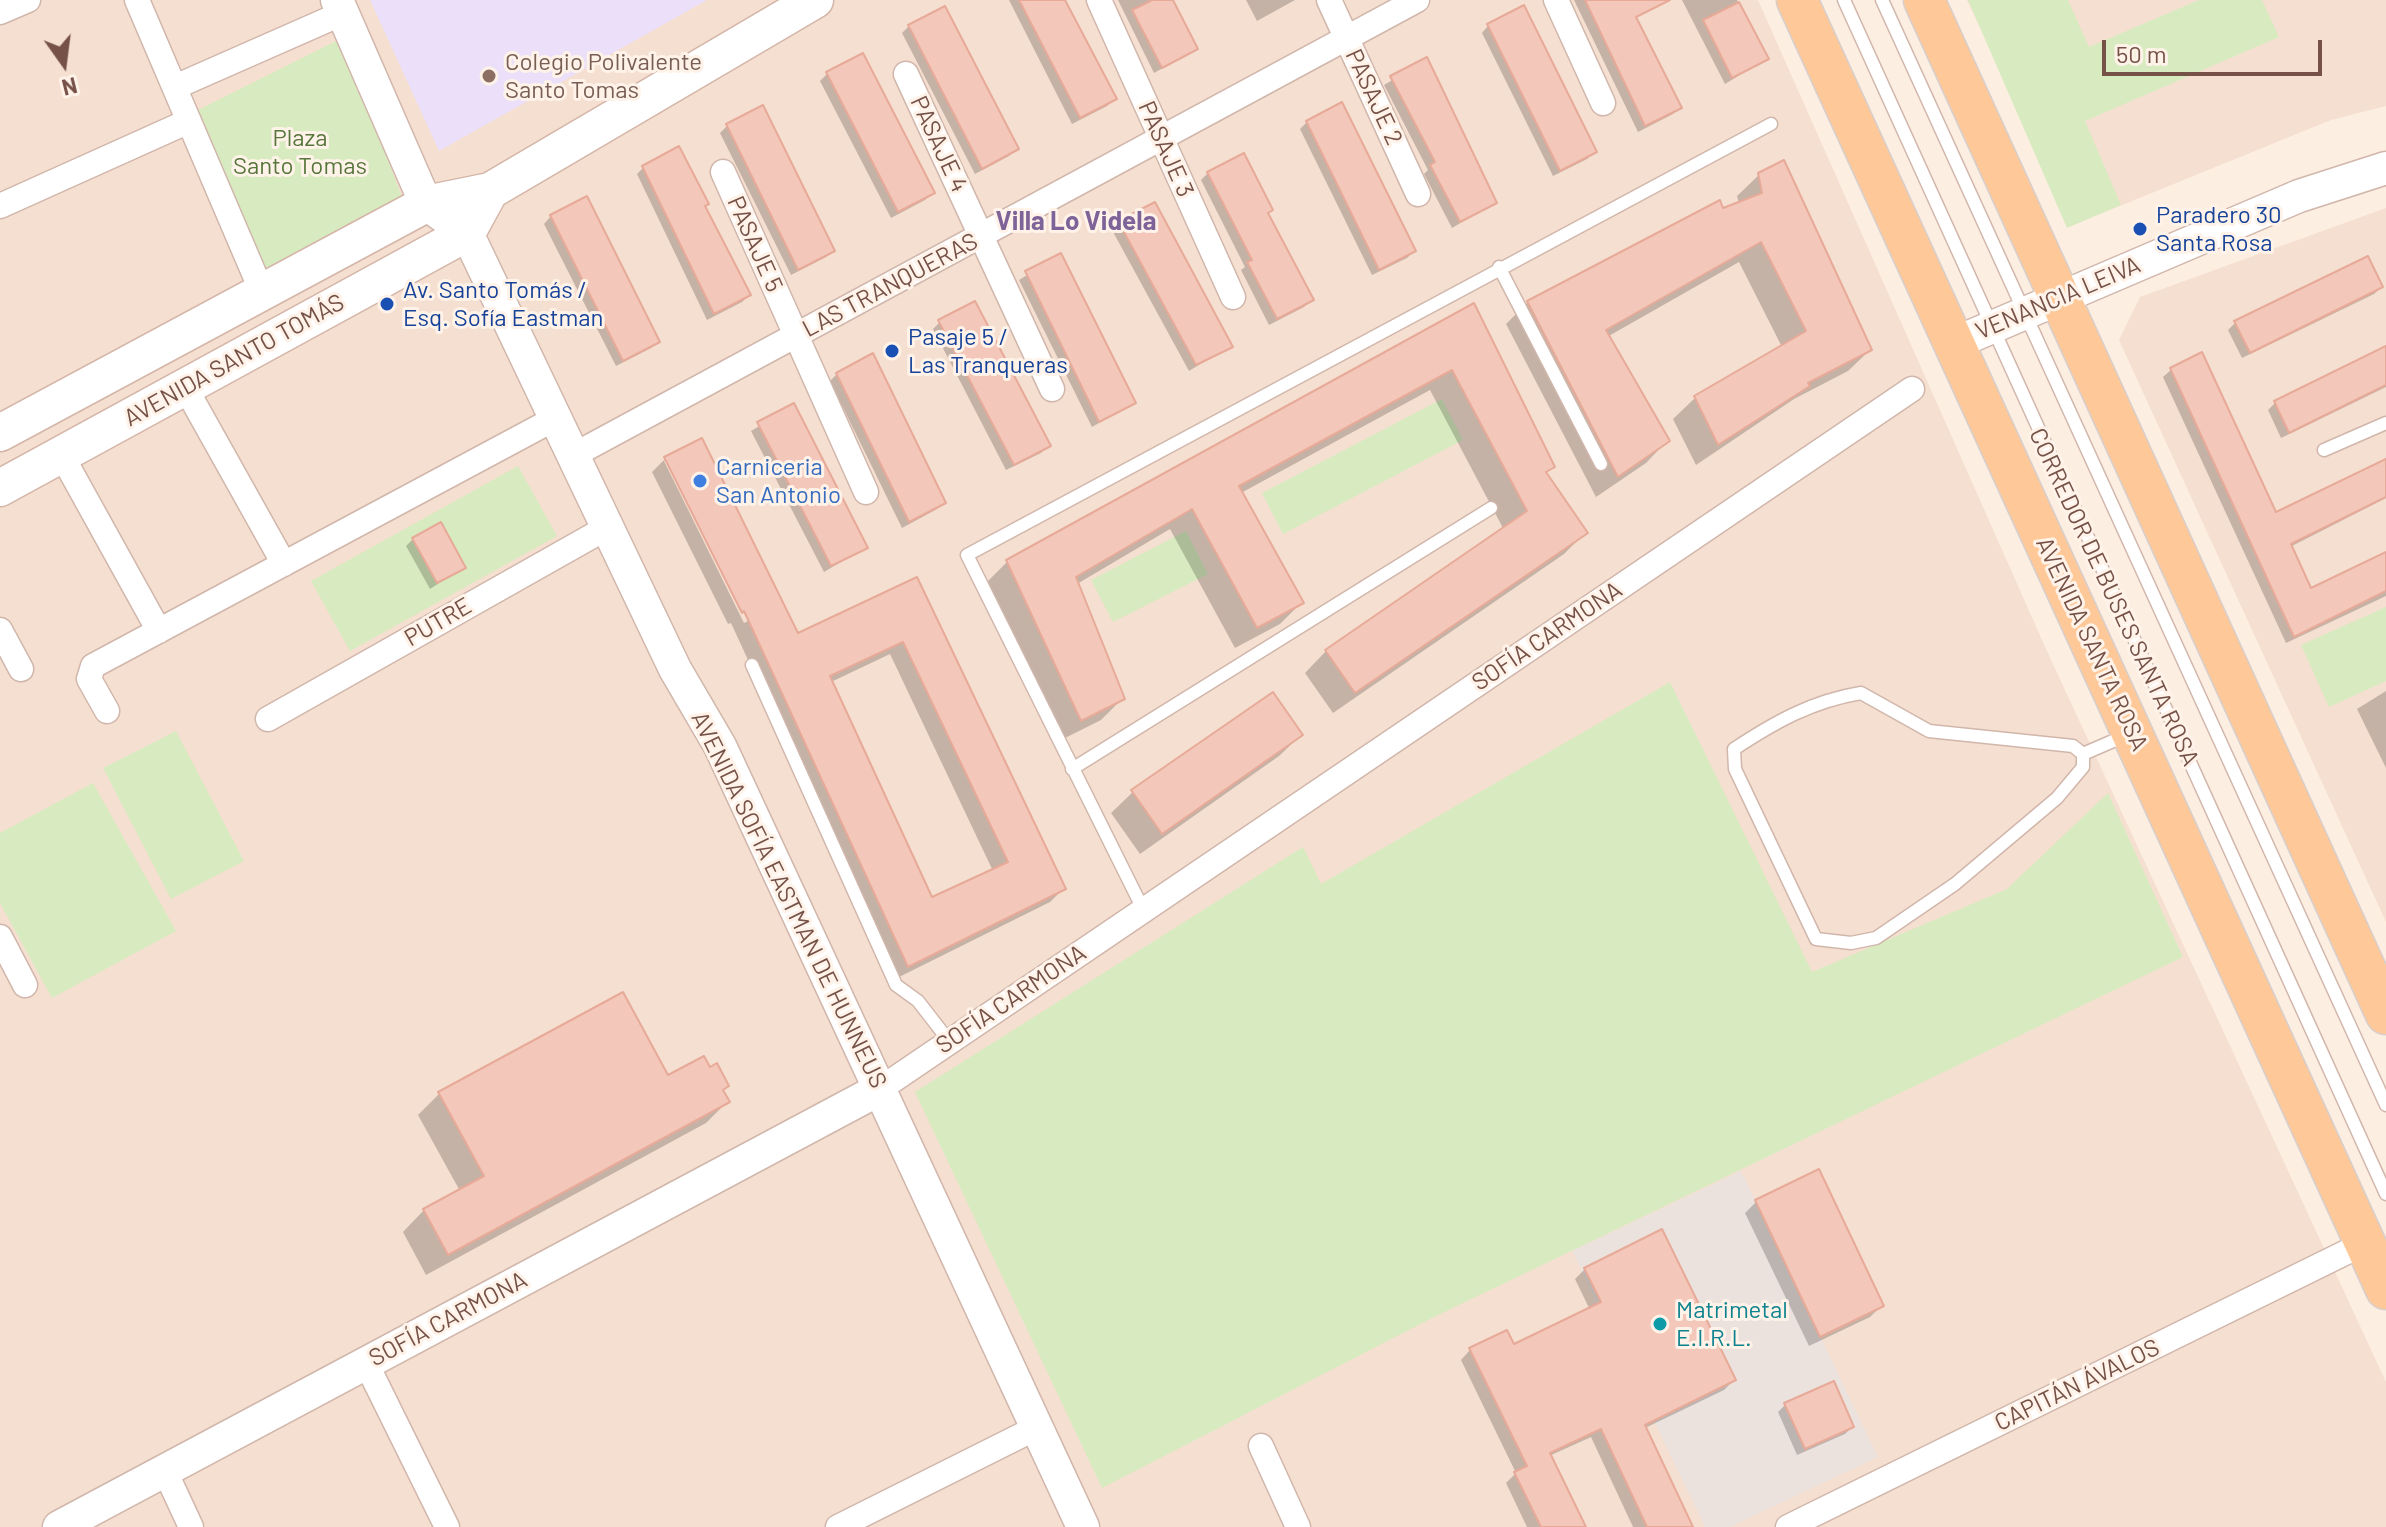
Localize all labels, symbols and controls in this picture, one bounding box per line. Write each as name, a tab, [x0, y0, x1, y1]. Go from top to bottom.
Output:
north arrow	[24, 24, 104, 104]
scale bar	[2106, 24, 2326, 74]
text: 50 m	[2116, 39, 2167, 68]
street label: PASAJE 2	[1339, 45, 1409, 149]
place label: Colegio Polivalente Santo Tomas	[505, 48, 702, 104]
marker: Colegio Polivalente Santo Tomas	[480, 67, 498, 85]
text: N	[60, 73, 80, 102]
street label: PASAJE 4	[904, 91, 974, 197]
street label: PASAJE 3	[1132, 97, 1200, 201]
park label: Plaza Santo Tomas	[233, 124, 367, 180]
street label: PASAJE 5	[721, 192, 789, 296]
place label: Paradero 30 Santa Rosa	[2156, 201, 2282, 257]
district label: Villa Lo Videla	[996, 205, 1156, 237]
marker: Paradero 30 Santa Rosa	[2131, 220, 2149, 238]
street label: LAS TRANQUERAS	[797, 227, 983, 343]
street label: VENANCIA LEIVA	[1971, 250, 2145, 346]
place label: Av. Santo Tomás / Esq. Sofía Eastman	[403, 276, 604, 332]
street label: AVENIDA SANTO TOMÁS	[119, 287, 349, 433]
marker: Av. Santo Tomás / Esq. Sofía Eastman	[378, 295, 396, 313]
place label: Pasaje 5 / Las Tranqueras	[908, 323, 1068, 379]
marker: Pasaje 5 / Las Tranqueras	[883, 342, 901, 360]
street label: CORREDOR DE BUSES SANTA ROSA	[2023, 424, 2205, 770]
place label: Carniceria San Antonio	[716, 453, 841, 509]
marker: Carniceria San Antonio	[691, 472, 709, 490]
street label: AVENIDA SANTA ROSA	[2030, 533, 2154, 755]
street label: SOFÍA CARMONA	[1466, 575, 1628, 697]
street label: PUTRE	[399, 591, 477, 653]
street label: AVENIDA SOFÍA EASTMAN DE HUNNEUS	[685, 707, 893, 1093]
street label: SOFÍA CARMONA	[930, 938, 1092, 1060]
street label: SOFÍA CARMONA	[364, 1265, 532, 1373]
place label: Matrimetal E.I.R.L.	[1676, 1296, 1788, 1352]
marker: Matrimetal E.I.R.L.	[1651, 1315, 1669, 1333]
street label: CAPITÁN ÁVALOS	[1990, 1333, 2164, 1437]

